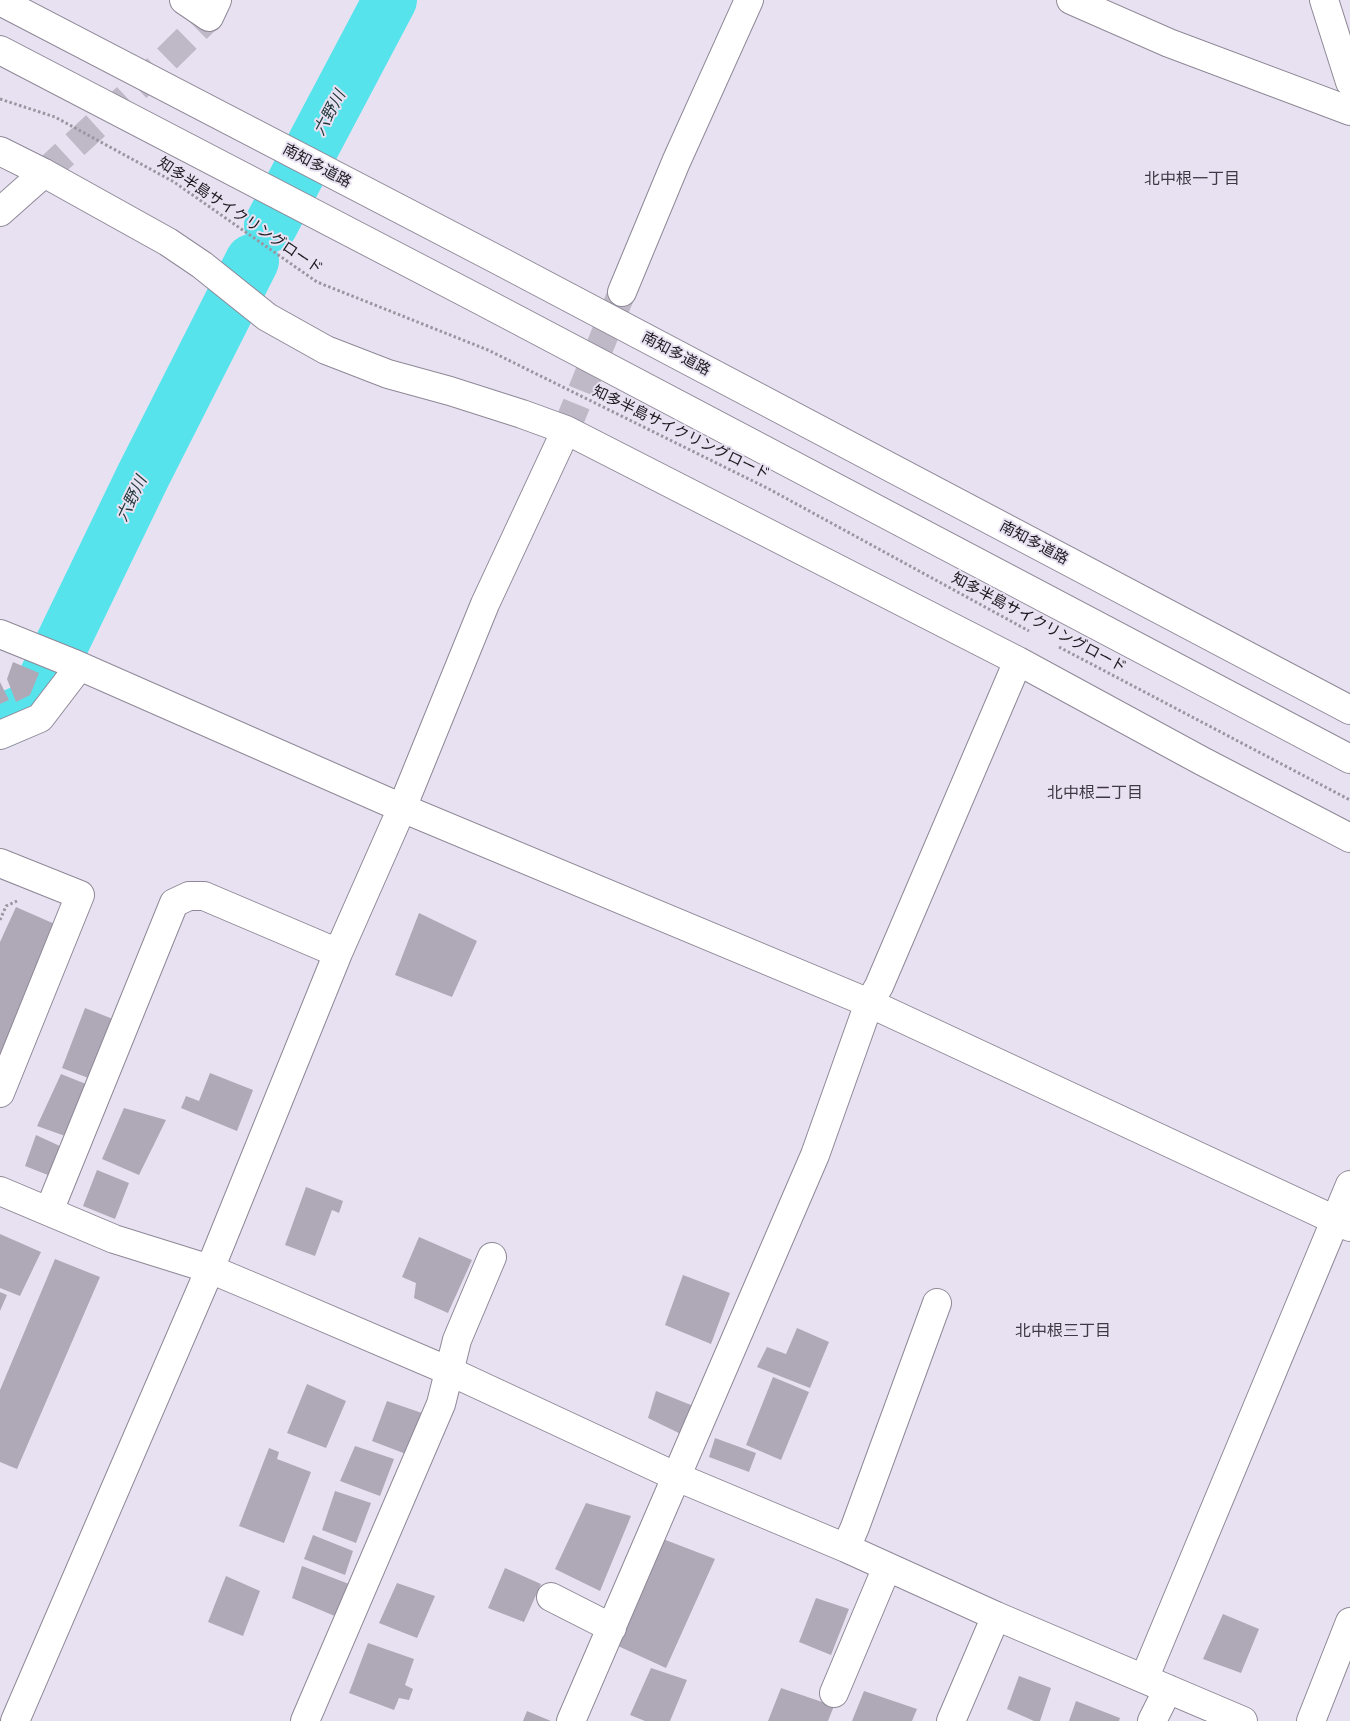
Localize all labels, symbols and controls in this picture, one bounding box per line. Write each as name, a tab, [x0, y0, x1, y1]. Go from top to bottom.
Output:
water label: 六野川	[310, 87, 350, 139]
street label: 南知多道路	[280, 140, 354, 192]
street label: 知多半島サイクリングロード	[154, 154, 326, 278]
district label: 北中根一丁目	[1144, 169, 1240, 189]
street label: 南知多道路	[639, 328, 713, 380]
street label: 知多半島サイクリングロード	[589, 382, 773, 484]
water label: 六野川	[113, 473, 151, 525]
street label: 南知多道路	[997, 517, 1071, 569]
street label: 知多半島サイクリングロード	[949, 569, 1129, 677]
district label: 北中根二丁目	[1047, 783, 1143, 803]
district label: 北中根三丁目	[1015, 1321, 1111, 1341]

